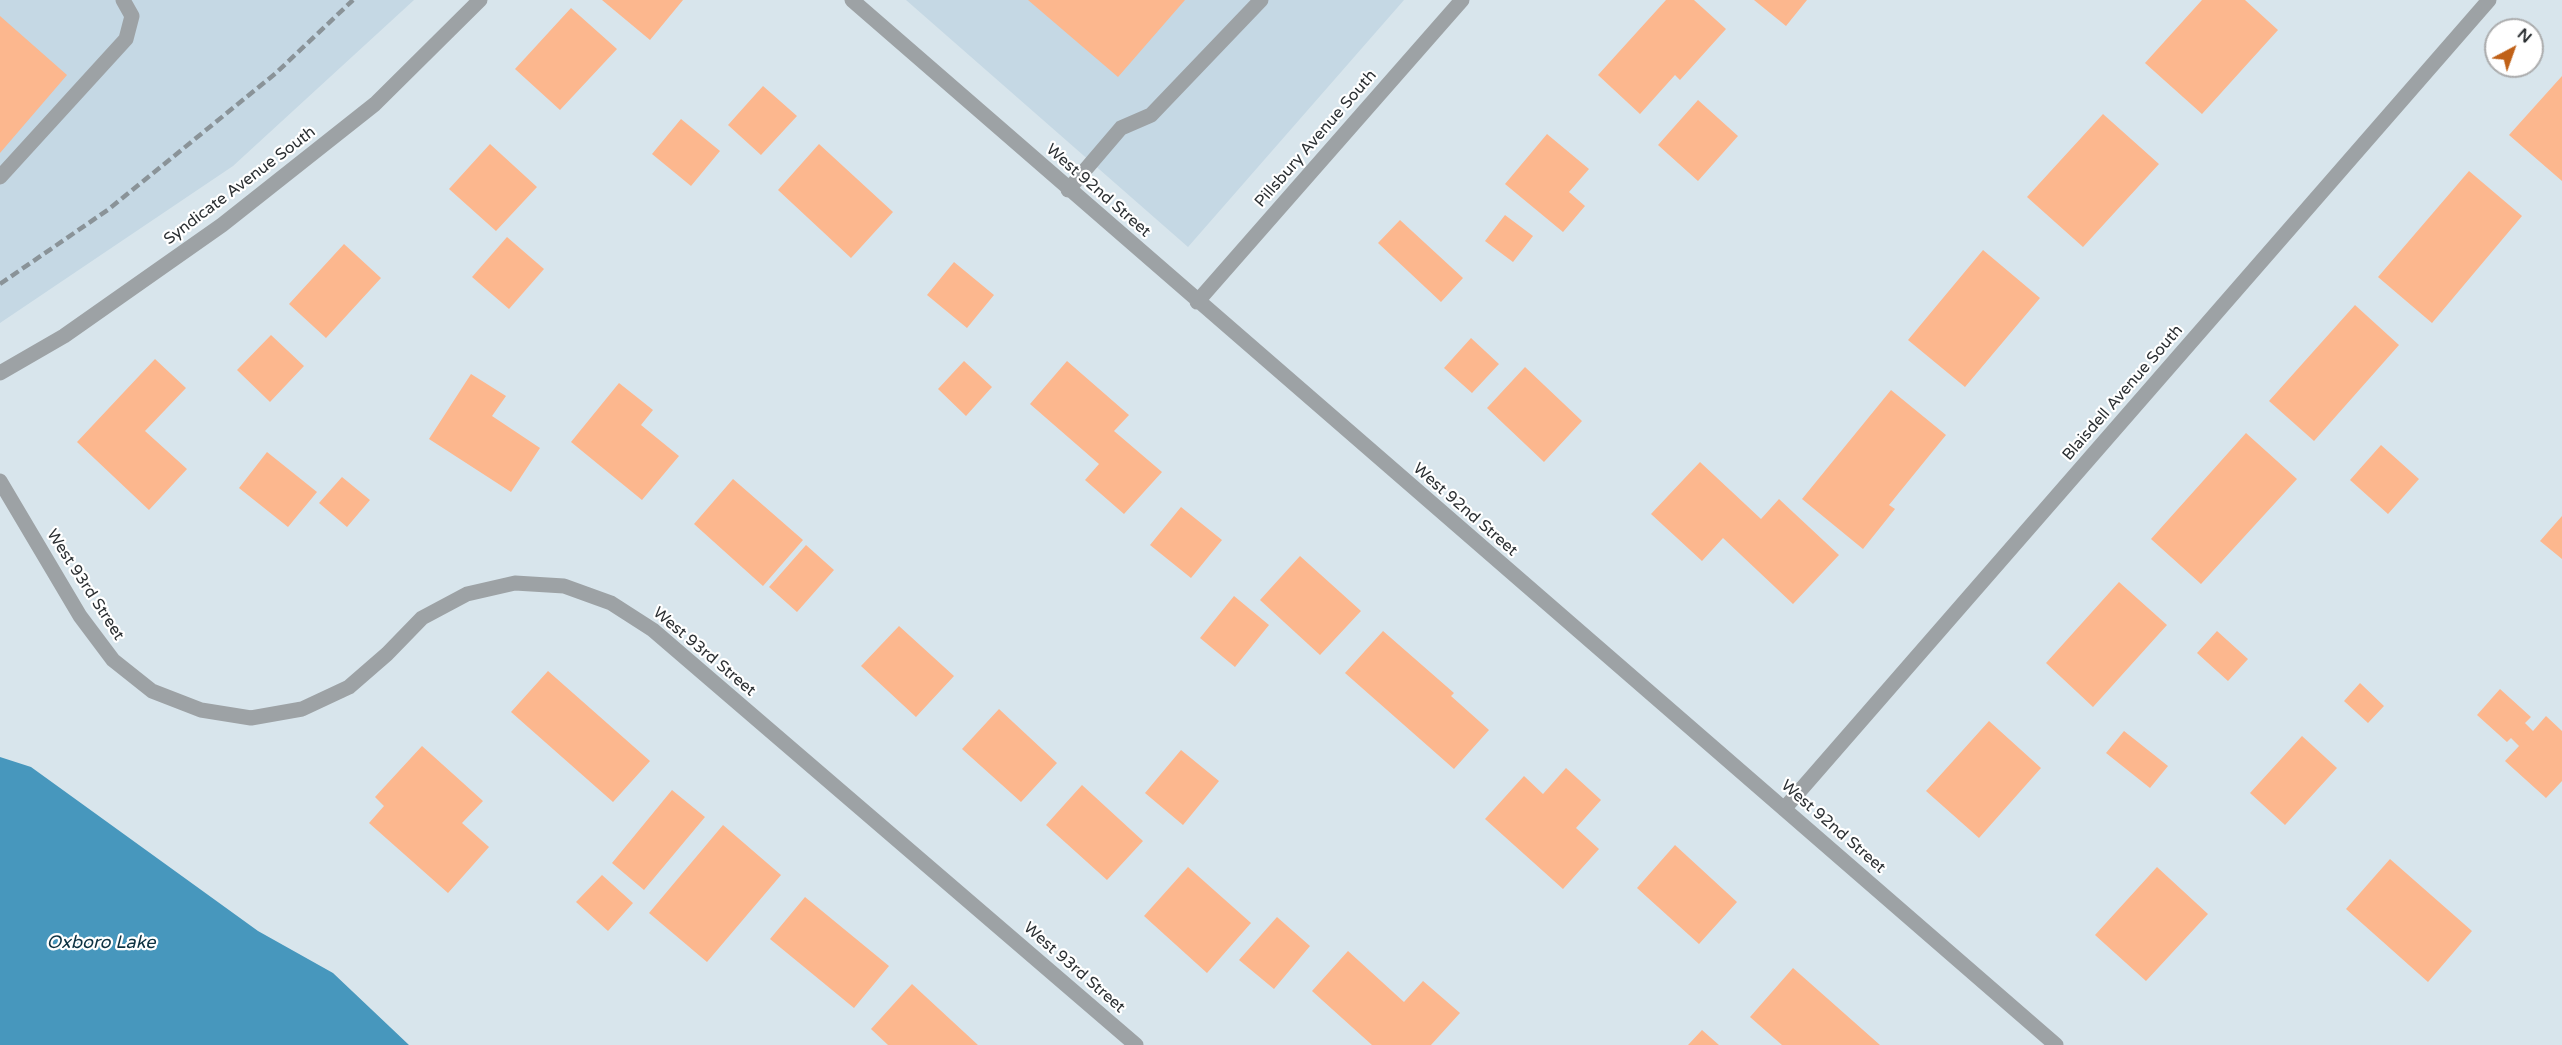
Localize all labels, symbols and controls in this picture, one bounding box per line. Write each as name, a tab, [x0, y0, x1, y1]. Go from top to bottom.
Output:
north arrow	[2484, 18, 2544, 78]
text: N	[2513, 24, 2536, 48]
street label: Pillsbury Avenue South	[1251, 66, 1381, 212]
street label: Syndicate Avenue South	[160, 123, 320, 249]
street label: West 92nd Street	[1042, 140, 1154, 242]
street label: Blaisdell Avenue South	[2059, 321, 2187, 465]
street label: West 92nd Street	[1409, 459, 1521, 561]
street label: West 93rd Street	[42, 526, 128, 644]
street label: West 93rd Street	[649, 603, 759, 701]
street label: West 92nd Street	[1777, 776, 1889, 878]
street label: West 93rd Street	[1019, 919, 1129, 1017]
water label: Oxboro Lake	[47, 932, 155, 954]

